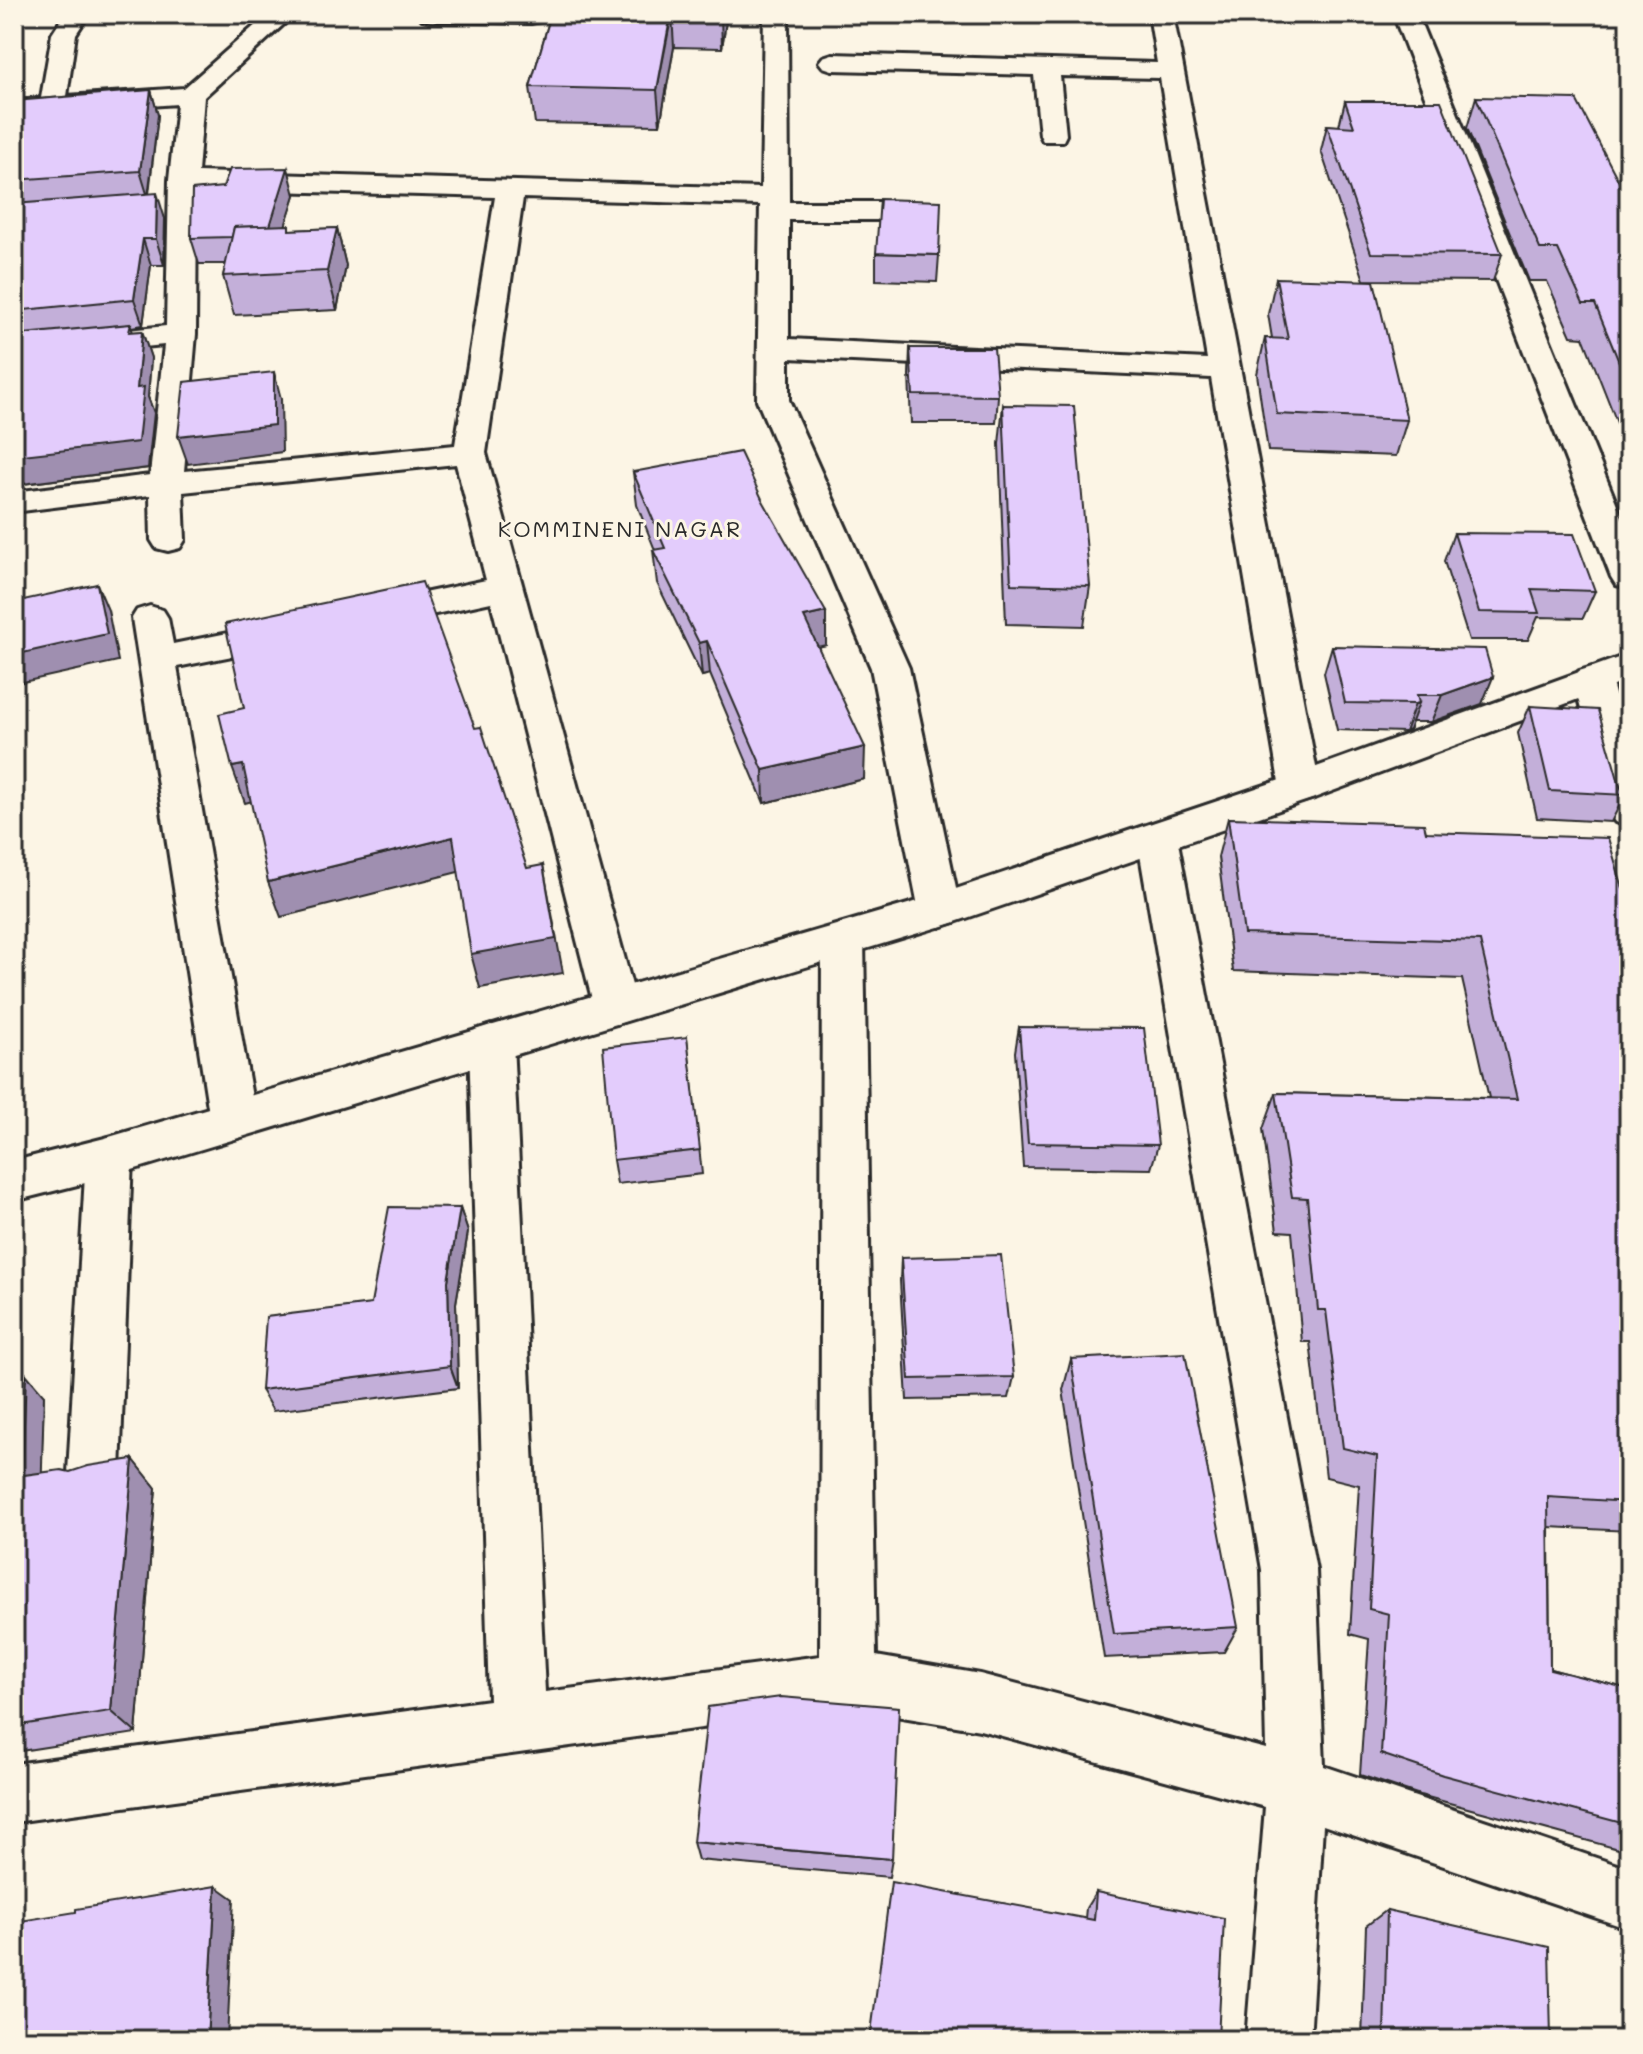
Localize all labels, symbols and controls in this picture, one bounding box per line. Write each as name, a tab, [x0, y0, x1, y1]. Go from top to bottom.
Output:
district label: KOMMINENI NAGAR	[498, 514, 742, 543]

